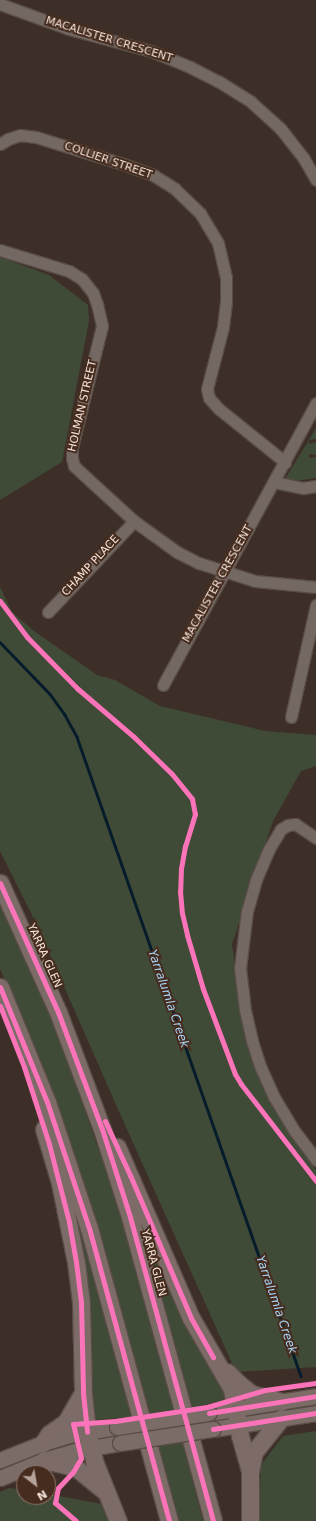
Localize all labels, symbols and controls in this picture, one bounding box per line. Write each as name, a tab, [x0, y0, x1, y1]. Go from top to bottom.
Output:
street label: MACALISTER CRESCENT	[44, 14, 174, 66]
street label: COLLIER STREET	[62, 140, 154, 182]
street label: HOLMAN STREET	[66, 359, 100, 453]
street label: MACALISTER CRESCENT	[180, 523, 256, 645]
street label: CHAMP PLACE	[60, 533, 122, 599]
street label: YARRA GLEN	[24, 922, 64, 990]
water label: Yarralumla Creek	[144, 948, 192, 1050]
street label: YARRA GLEN	[138, 1228, 168, 1298]
water label: Yarralumla Creek	[252, 1254, 300, 1356]
north arrow	[16, 1465, 56, 1505]
text: N	[35, 1487, 49, 1503]

